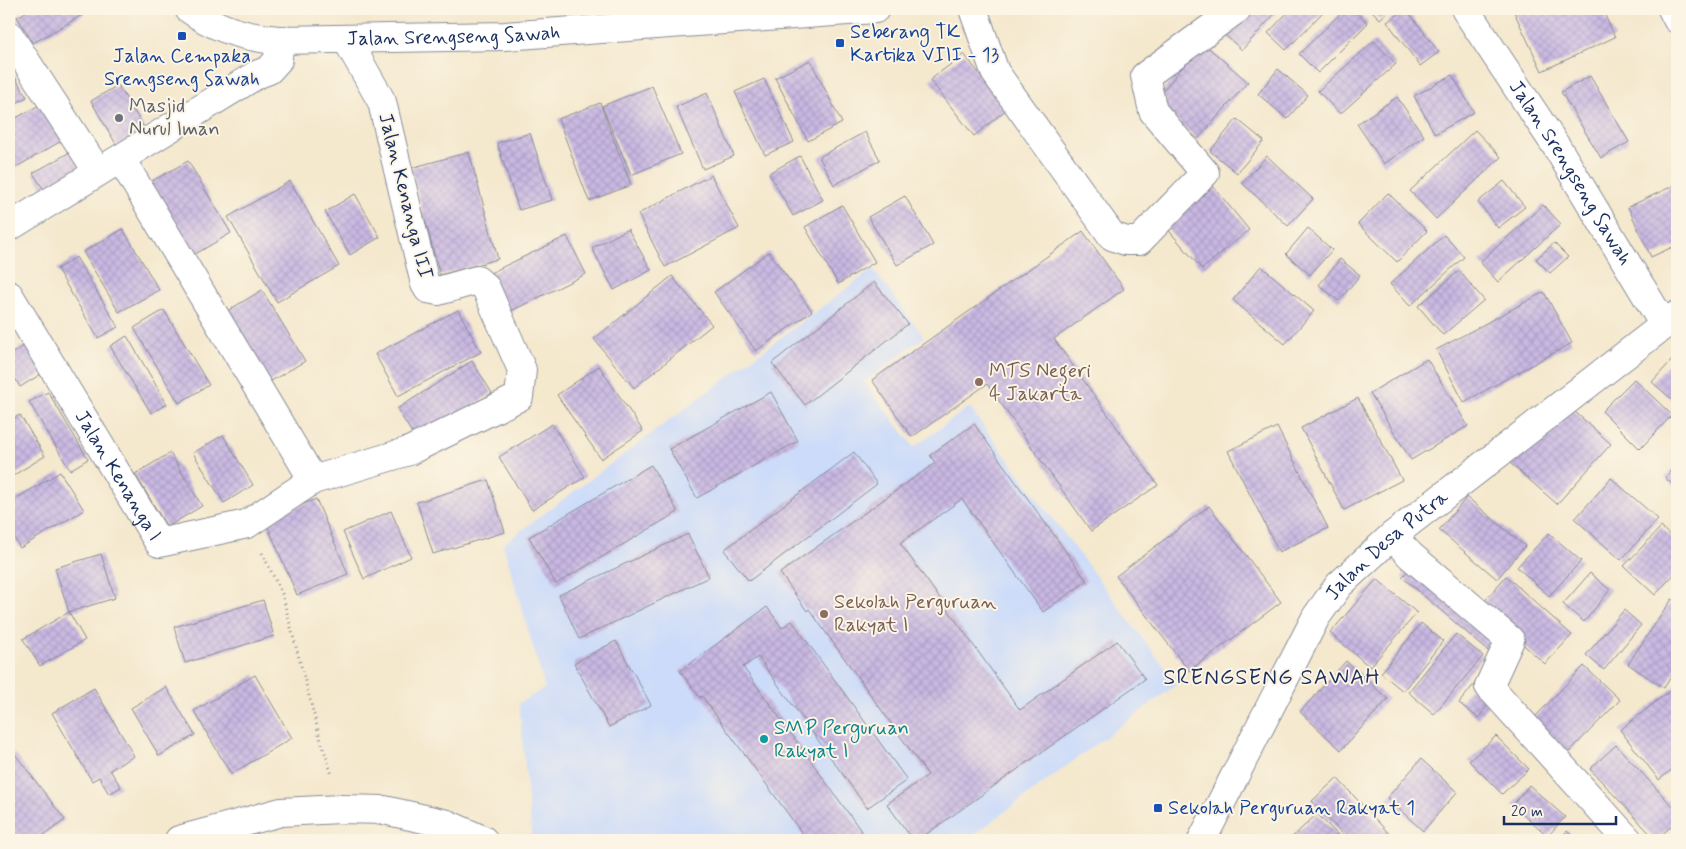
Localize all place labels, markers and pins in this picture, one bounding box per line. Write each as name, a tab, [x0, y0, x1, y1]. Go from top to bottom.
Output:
place label: Seberang TK Kartika VIII - 13	[850, 19, 999, 69]
marker: Jalan Cempaka Srengseng Sawah	[176, 30, 188, 42]
marker: Seberang TK Kartika VIII - 13	[834, 37, 846, 49]
place label: Jalan Cempaka Srengseng Sawah	[104, 43, 260, 93]
place label: Masjid Nurul Iman	[129, 93, 220, 143]
marker: Masjid Nurul Iman	[113, 112, 125, 124]
place label: MTS Negeri 4 Jakarta	[989, 358, 1091, 408]
marker: MTS Negeri 4 Jakarta	[973, 376, 985, 388]
place label: Sekolah Perguruan Rakyat I	[834, 589, 997, 639]
marker: Sekolah Perguruan Rakyat I	[818, 608, 830, 620]
place label: SMP Perguruan Rakyat I	[774, 715, 909, 765]
marker: SMP Perguruan Rakyat I	[758, 733, 770, 745]
place label: Sekolah Perguruan Rakyat 1	[1168, 795, 1415, 822]
marker: Sekolah Perguruan Rakyat 1	[1152, 802, 1164, 814]

